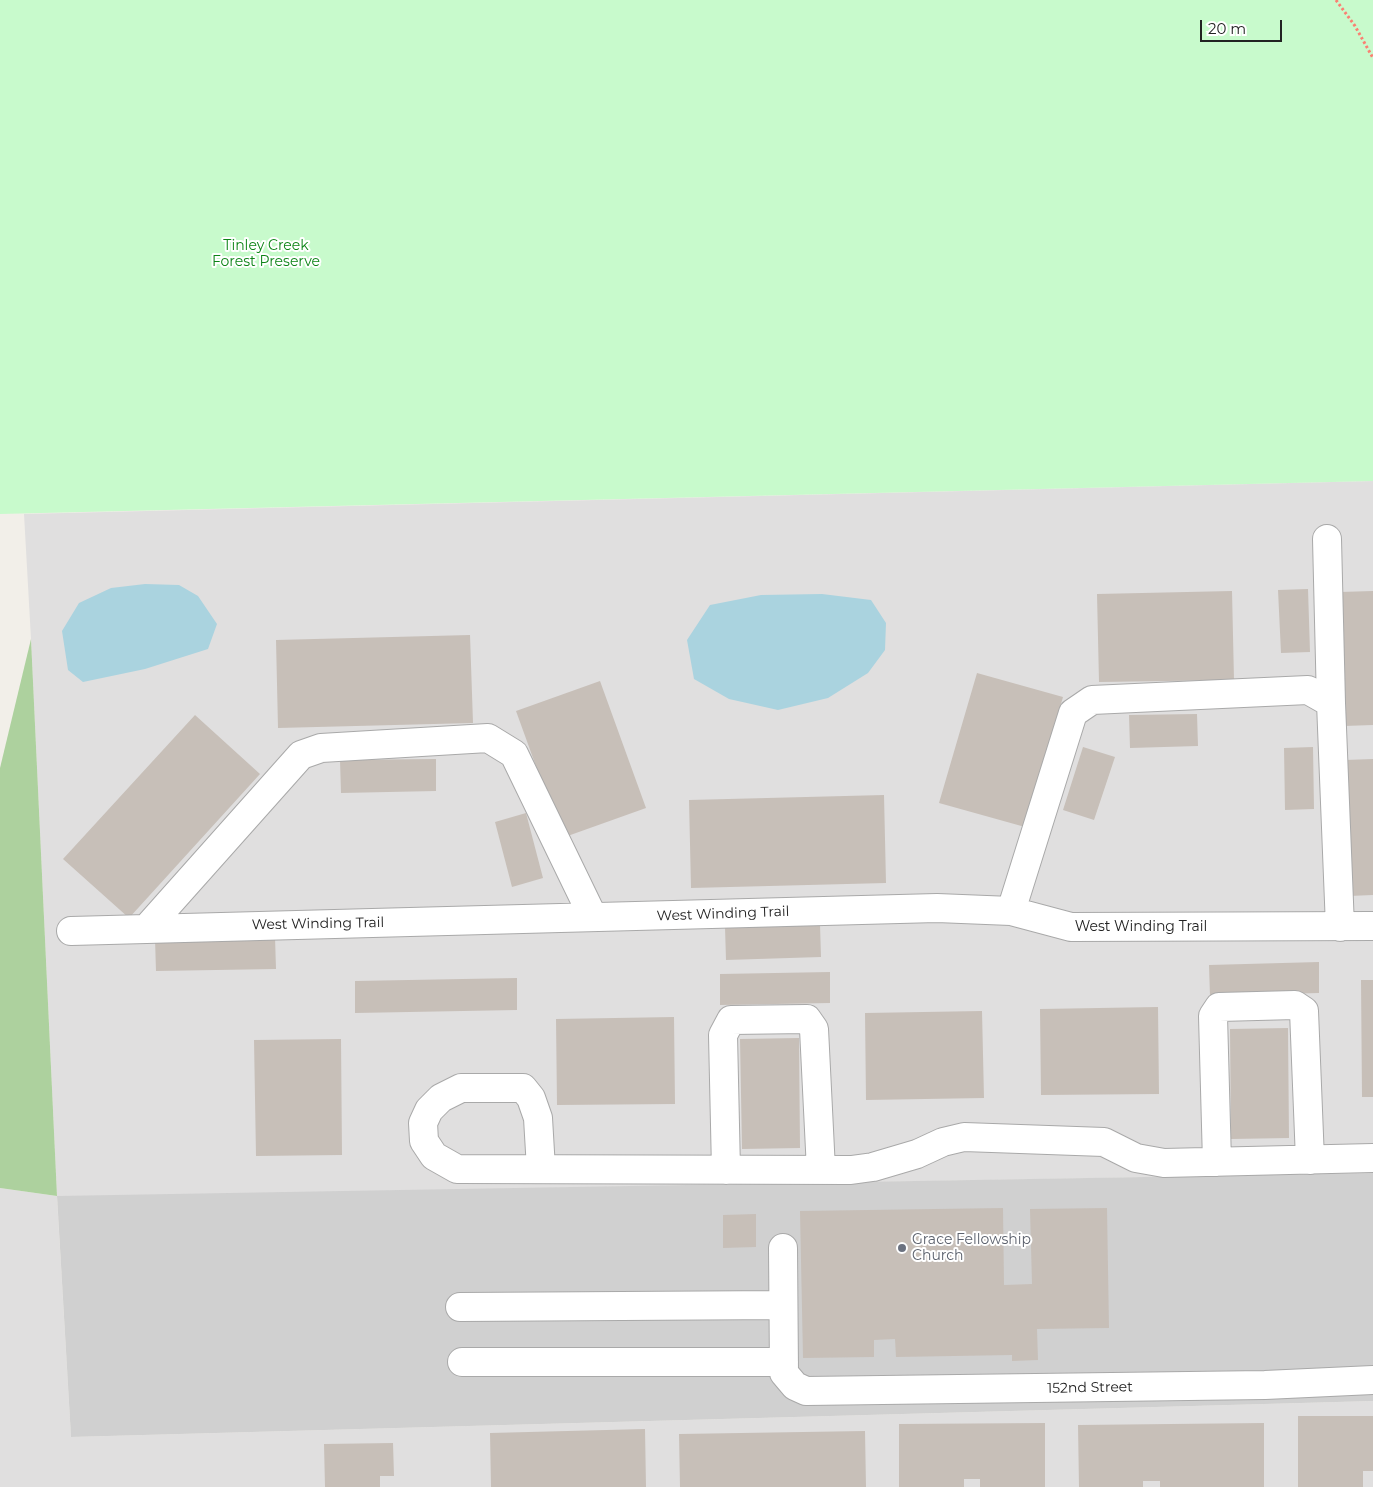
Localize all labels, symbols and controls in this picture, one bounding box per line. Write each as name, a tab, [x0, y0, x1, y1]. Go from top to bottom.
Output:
scale bar	[1203, 10, 1286, 42]
text: 20 m	[1208, 19, 1246, 38]
park label: Tinley Creek Forest Preserve	[212, 238, 320, 270]
street label: West Winding Trail	[656, 903, 790, 925]
street label: West Winding Trail	[252, 914, 384, 934]
street label: West Winding Trail	[1075, 919, 1207, 935]
place label: Grace Fellowship Church	[912, 1232, 1031, 1264]
marker: Grace Fellowship Church	[896, 1242, 908, 1254]
street label: 152nd Street	[1047, 1379, 1133, 1397]

